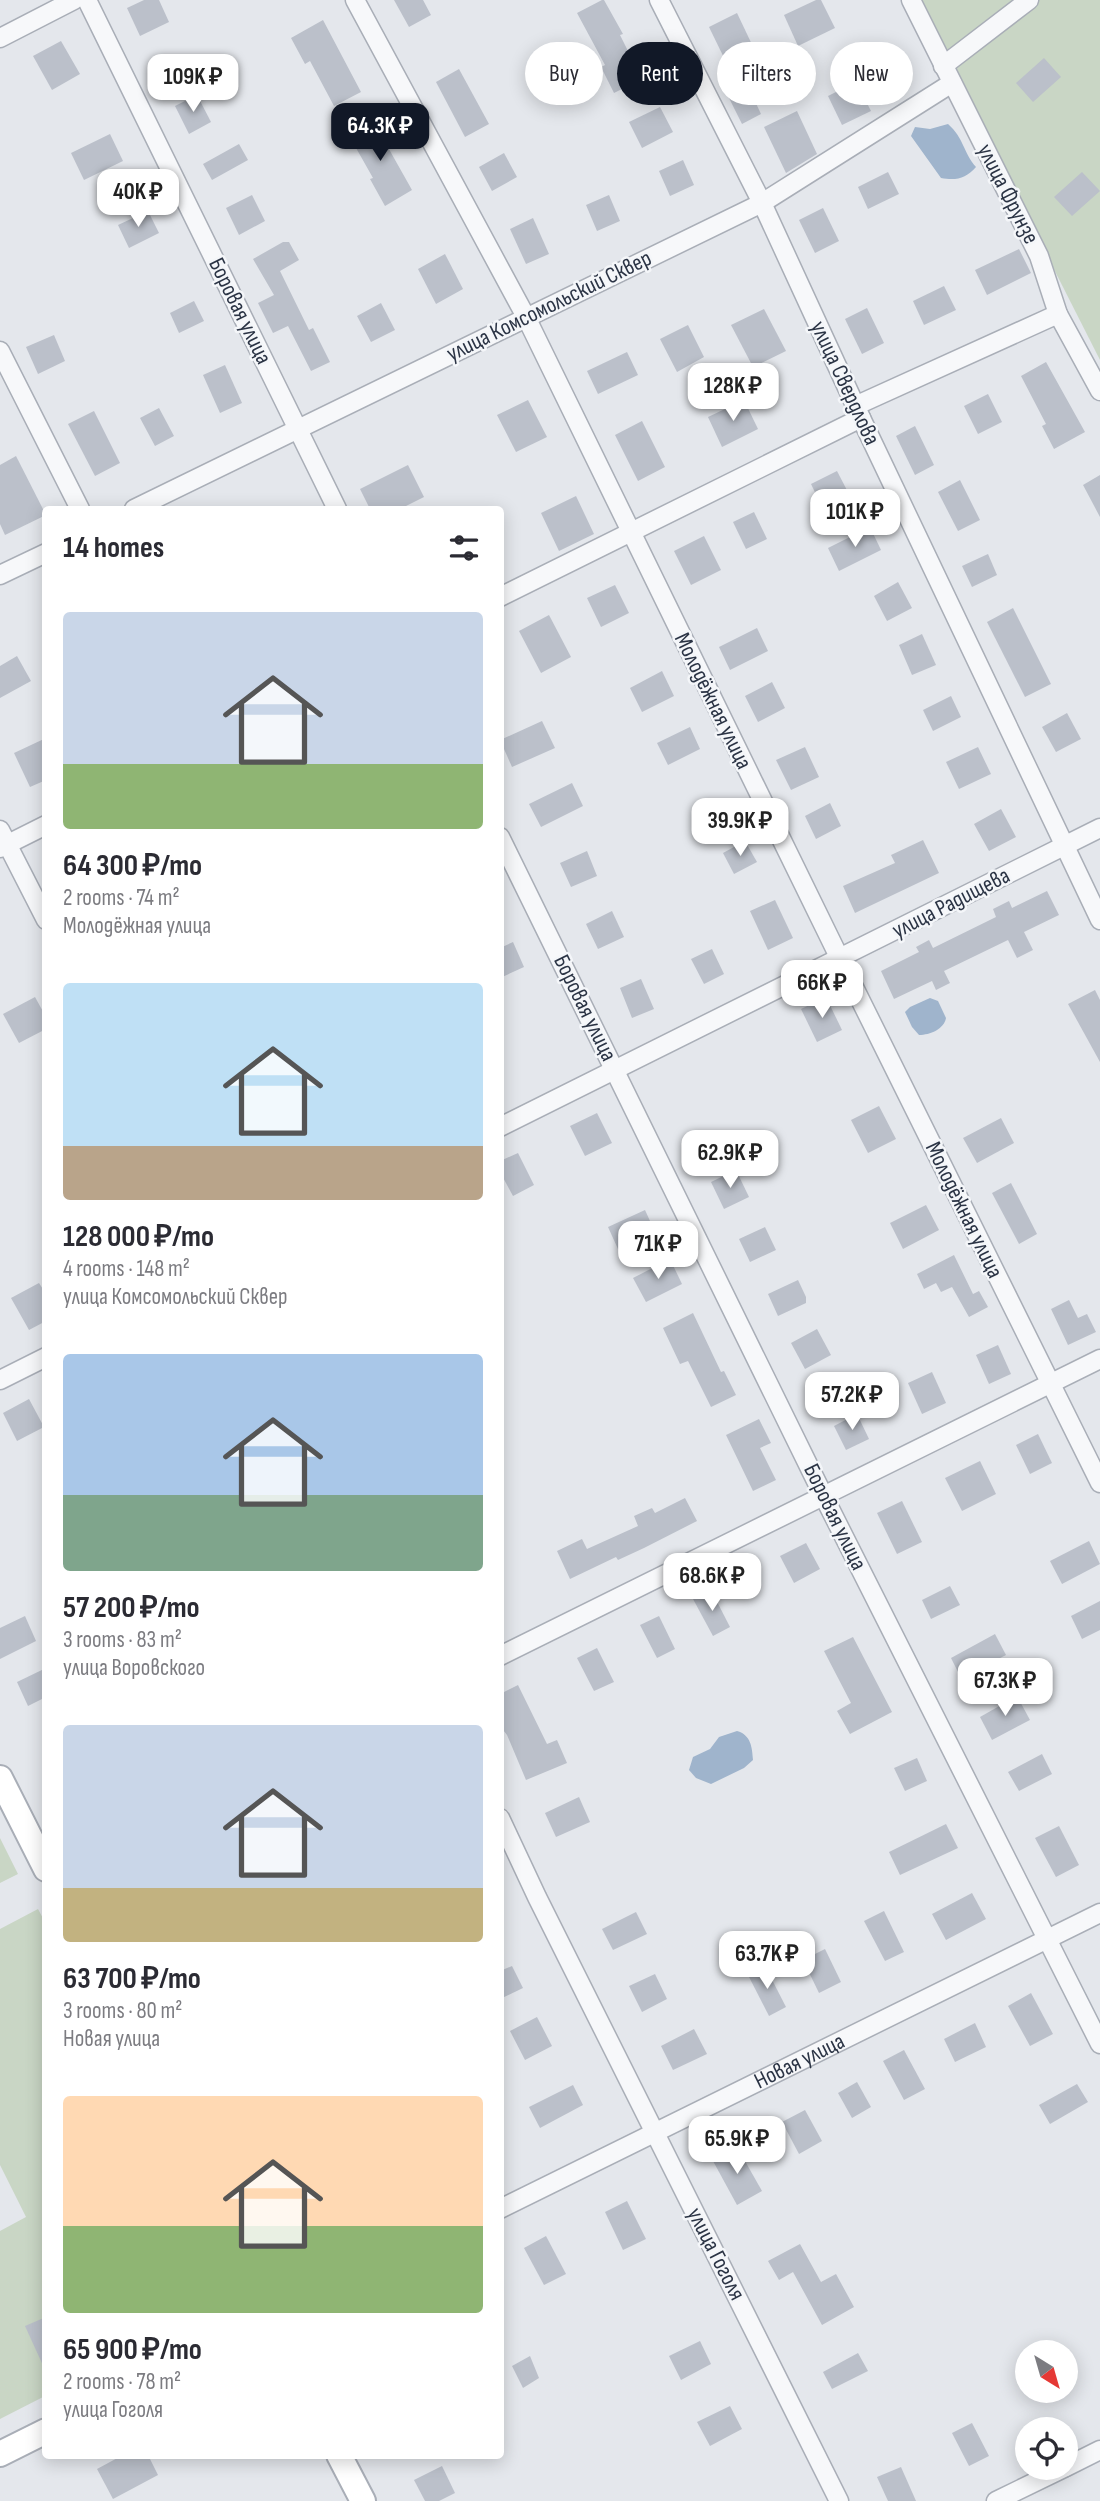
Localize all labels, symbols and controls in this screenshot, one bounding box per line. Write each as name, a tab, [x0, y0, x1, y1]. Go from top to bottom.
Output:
chip: Buy	[525, 42, 603, 105]
chip: Rent	[617, 42, 703, 105]
chip: Filters	[717, 42, 816, 105]
chip: New	[830, 42, 913, 105]
pin: 109K ₽	[136, 54, 250, 114]
text: 109K ₽	[163, 63, 223, 91]
pin: 64.3K ₽	[315, 104, 445, 163]
text: 64.3K ₽	[347, 112, 413, 140]
street label: улица Фрунзе	[971, 139, 1045, 249]
pin: 40K ₽	[89, 170, 187, 229]
text: 40K ₽	[113, 178, 163, 206]
street label: улица Комсомольский Сквер	[442, 244, 656, 368]
street label: Боровая улица	[202, 253, 278, 369]
street label: улица Свердлова	[804, 317, 886, 449]
pin: 128K ₽	[676, 364, 790, 423]
text: 128K ₽	[704, 372, 762, 400]
pin: 101K ₽	[798, 490, 912, 549]
text: 101K ₽	[826, 498, 884, 526]
icon: filters	[445, 529, 483, 567]
text: 14 homes	[63, 530, 164, 566]
street label: Молодёжная улица	[668, 628, 758, 774]
icon: home	[210, 657, 336, 783]
pin: 39.9K ₽	[675, 798, 805, 858]
text: 39.9K ₽	[708, 807, 773, 835]
text: 64 300 ₽/mo	[63, 848, 202, 884]
street label: улица Радищева	[887, 861, 1015, 945]
text: 2 rooms · 74 m²	[63, 884, 180, 912]
text: Молодёжная улица	[63, 912, 211, 940]
street label: Боровая улица	[547, 950, 623, 1066]
pin: 66K ₽	[773, 960, 871, 1020]
text: 66K ₽	[797, 969, 847, 997]
icon: home	[210, 1028, 336, 1154]
pin: 62.9K ₽	[665, 1130, 795, 1190]
street label: Молодёжная улица	[919, 1137, 1009, 1283]
text: 62.9K ₽	[697, 1139, 763, 1167]
text: 128 000 ₽/mo	[63, 1219, 214, 1255]
pin: 71K ₽	[609, 1222, 707, 1281]
text: 71K ₽	[634, 1230, 682, 1258]
text: 4 rooms · 148 m²	[63, 1255, 190, 1283]
text: улица Комсомольский Сквер	[63, 1283, 288, 1311]
pin: 57.2K ₽	[787, 1372, 917, 1432]
text: 57.2K ₽	[821, 1381, 883, 1409]
icon: home	[210, 1399, 336, 1525]
street label: Боровая улица	[797, 1459, 873, 1575]
pin: 68.6K ₽	[647, 1554, 777, 1613]
text: 68.6K ₽	[679, 1562, 745, 1590]
text: 57 200 ₽/mo	[63, 1590, 200, 1626]
text: 3 rooms · 83 m²	[63, 1626, 182, 1654]
text: улица Воровского	[63, 1654, 205, 1682]
pin: 67.3K ₽	[940, 1658, 1070, 1718]
text: 67.3K ₽	[974, 1667, 1036, 1695]
icon: home	[210, 1770, 336, 1896]
pin: 63.7K ₽	[702, 1932, 832, 1991]
text: 63.7K ₽	[735, 1940, 799, 1968]
text: 63 700 ₽/mo	[63, 1961, 201, 1997]
text: 3 rooms · 80 m²	[63, 1997, 182, 2025]
text: Новая улица	[63, 2025, 160, 2053]
street label: Новая улица	[750, 2027, 849, 2095]
pin: 65.9K ₽	[672, 2116, 802, 2176]
text: 65.9K ₽	[704, 2125, 770, 2153]
icon: home	[210, 2141, 336, 2267]
street label: улица Гоголя	[681, 2203, 751, 2305]
text: 65 900 ₽/mo	[63, 2332, 202, 2368]
north arrow	[1015, 2340, 1078, 2403]
map controls	[1015, 2340, 1078, 2480]
text: 2 rooms · 78 m²	[63, 2368, 181, 2396]
text: улица Гоголя	[63, 2396, 163, 2424]
button: locate	[1015, 2417, 1078, 2480]

